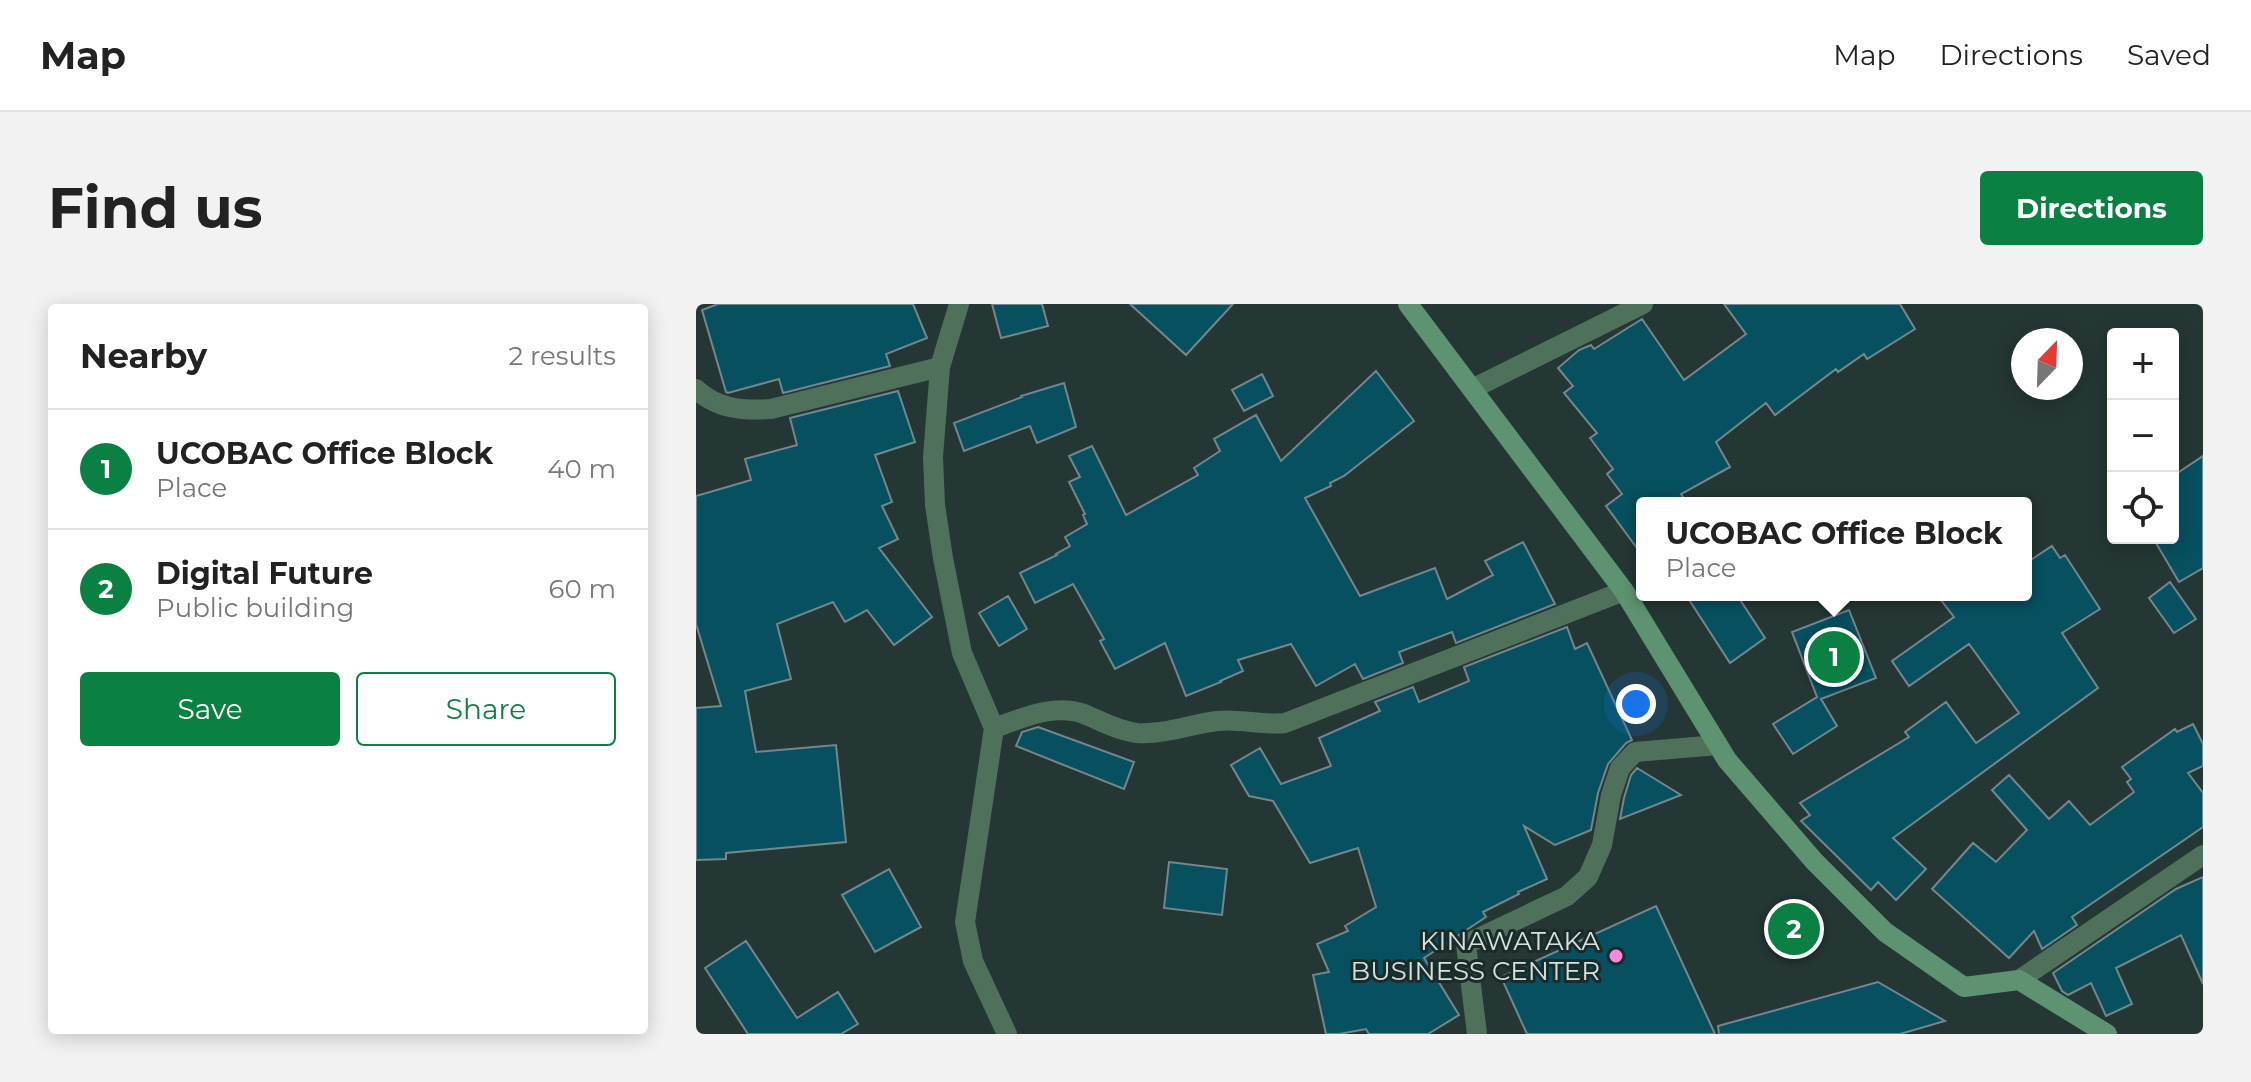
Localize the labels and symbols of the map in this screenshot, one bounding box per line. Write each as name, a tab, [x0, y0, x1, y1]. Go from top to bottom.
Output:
north arrow	[2011, 328, 2083, 400]
pin: 1	[1808, 627, 1860, 687]
your location	[1616, 684, 1656, 724]
pin: 2	[1768, 899, 1820, 959]
place label: KINAWATAKA BUSINESS CENTER	[1351, 925, 1600, 987]
marker: KINAWATAKA BUSINESS CENTER	[1607, 947, 1625, 965]

